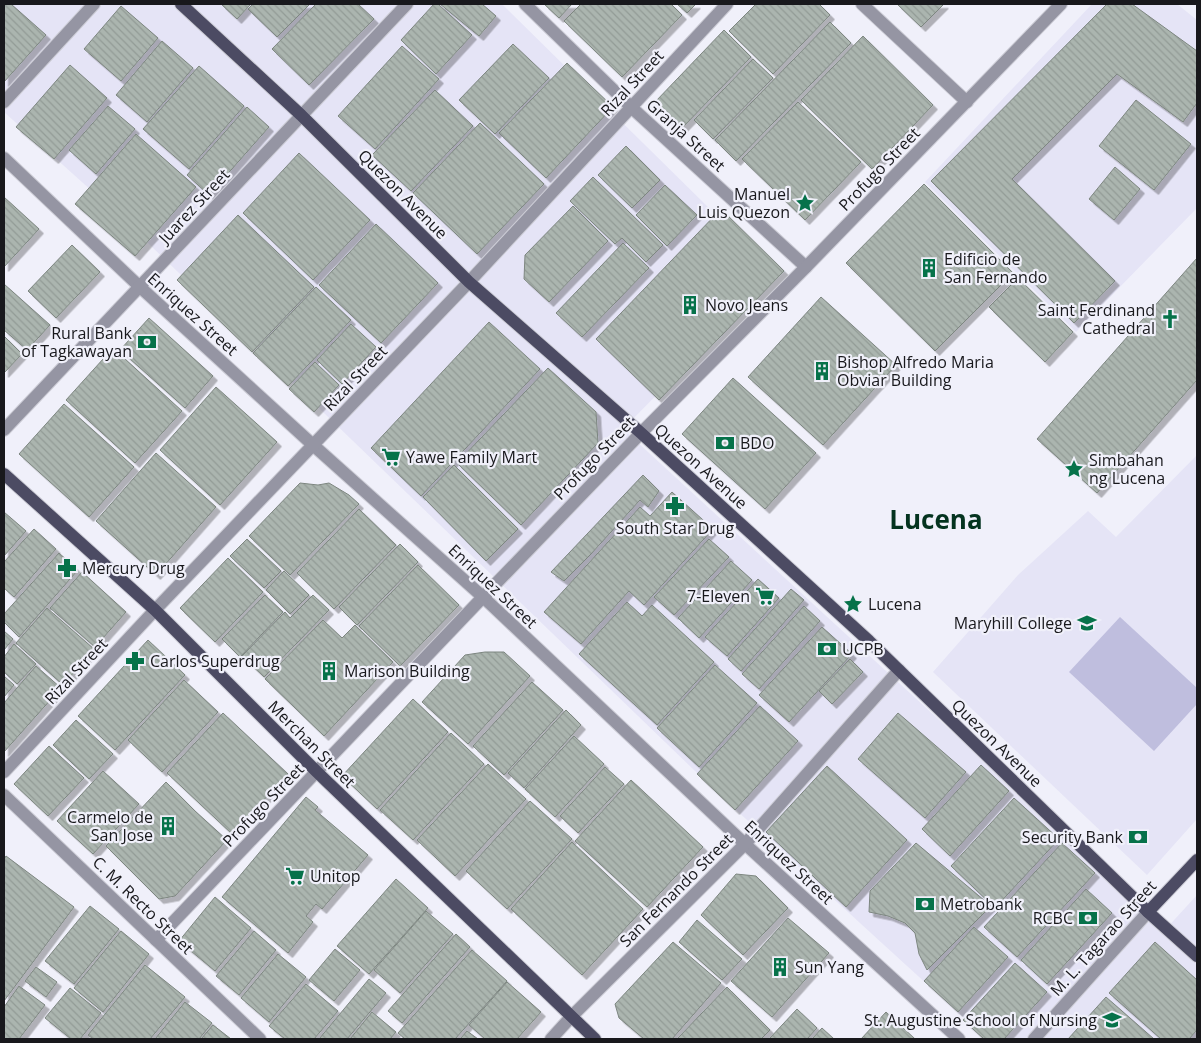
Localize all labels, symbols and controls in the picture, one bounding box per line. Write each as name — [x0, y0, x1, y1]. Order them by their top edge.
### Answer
street label: Rizal Street — [596, 45, 669, 121]
street label: Granja Street — [642, 94, 730, 176]
street label: Profugo Street — [834, 122, 925, 216]
street label: Quezon Avenue — [353, 144, 453, 244]
street label: Juarez Street — [152, 164, 235, 250]
place label: Manuel Luis Quezon — [698, 183, 790, 223]
place icon: Manuel Luis Quezon — [794, 192, 816, 214]
place label: Edificio de San Fernando — [944, 248, 1047, 288]
building icon: Edificio de San Fernando — [918, 257, 940, 279]
street label: Enriquez Street — [143, 268, 243, 361]
building icon: Novo Jeans — [679, 294, 701, 316]
place label: Novo Jeans — [705, 294, 788, 316]
place label: Saint Ferdinand Cathedral — [1038, 299, 1155, 339]
church icon: Saint Ferdinand Cathedral — [1159, 308, 1181, 330]
place label: Rural Bank of Tagkawayan — [21, 322, 133, 362]
bank icon: Rural Bank of Tagkawayan — [136, 331, 158, 353]
street label: Rizal Street — [318, 340, 392, 416]
place label: Bishop Alfredo Maria Obviar Building — [837, 351, 994, 391]
building icon: Bishop Alfredo Maria Obviar Building — [811, 360, 833, 382]
street label: Profugo Street — [549, 411, 640, 505]
street label: Quezon Avenue — [650, 418, 752, 514]
bank icon: BDO — [714, 432, 736, 454]
place label: BDO — [740, 432, 774, 454]
supermarket icon: Yawe Family Mart — [380, 446, 402, 468]
place label: Yawe Family Mart — [406, 446, 537, 468]
place label: Simbahan ng Lucena — [1089, 449, 1165, 489]
place icon: Simbahan ng Lucena — [1063, 458, 1085, 480]
pharmacy icon: South Star Drug — [664, 495, 686, 517]
district label: Lucena — [889, 501, 983, 537]
place label: South Star Drug — [616, 517, 735, 539]
street label: Enriquez Street — [444, 539, 542, 633]
pharmacy icon: Mercury Drug — [56, 557, 78, 579]
place label: Mercury Drug — [82, 557, 185, 579]
place label: 7-Eleven — [687, 585, 750, 607]
supermarket icon: 7-Eleven — [754, 585, 776, 607]
place icon: Lucena — [842, 593, 864, 615]
place label: Lucena — [868, 593, 922, 615]
place label: Maryhill College — [954, 612, 1072, 634]
school or university icon: Maryhill College — [1076, 612, 1098, 634]
street label: Rizal Street — [40, 633, 113, 709]
bank icon: UCPB — [816, 638, 838, 660]
place label: UCPB — [842, 638, 884, 660]
pharmacy icon: Carlos Superdrug — [124, 650, 146, 672]
place label: Carlos Superdrug — [150, 650, 280, 672]
building icon: Marison Building — [318, 660, 340, 682]
place label: Marison Building — [344, 660, 470, 682]
street label: Quezon Avenue — [947, 694, 1047, 792]
street label: Merchan Street — [264, 696, 361, 793]
street label: Profugo Street — [218, 758, 309, 852]
place label: Carmelo de San Jose — [67, 806, 153, 846]
building icon: Carmelo de San Jose — [157, 815, 179, 837]
street label: Enriquez Street — [740, 815, 838, 909]
place label: Security Bank — [1022, 826, 1124, 848]
bank icon: Security Bank — [1127, 826, 1149, 848]
street label: San Fernando Street — [614, 828, 738, 952]
street label: C. M. Recto Street — [88, 851, 198, 959]
supermarket icon: Unitop — [284, 865, 306, 887]
place label: Unitop — [310, 865, 361, 887]
street label: M. L. Tagarao Street — [1045, 875, 1161, 1001]
bank icon: Metrobank — [914, 893, 936, 915]
place label: Metrobank — [940, 893, 1023, 915]
place label: RCBC — [1033, 907, 1073, 929]
bank icon: RCBC — [1077, 907, 1099, 929]
building icon: Sun Yang — [769, 956, 791, 978]
place label: Sun Yang — [795, 956, 864, 978]
place label: St. Augustine School of Nursing — [864, 1009, 1097, 1031]
school or university icon: St. Augustine School of Nursing — [1101, 1009, 1123, 1031]

